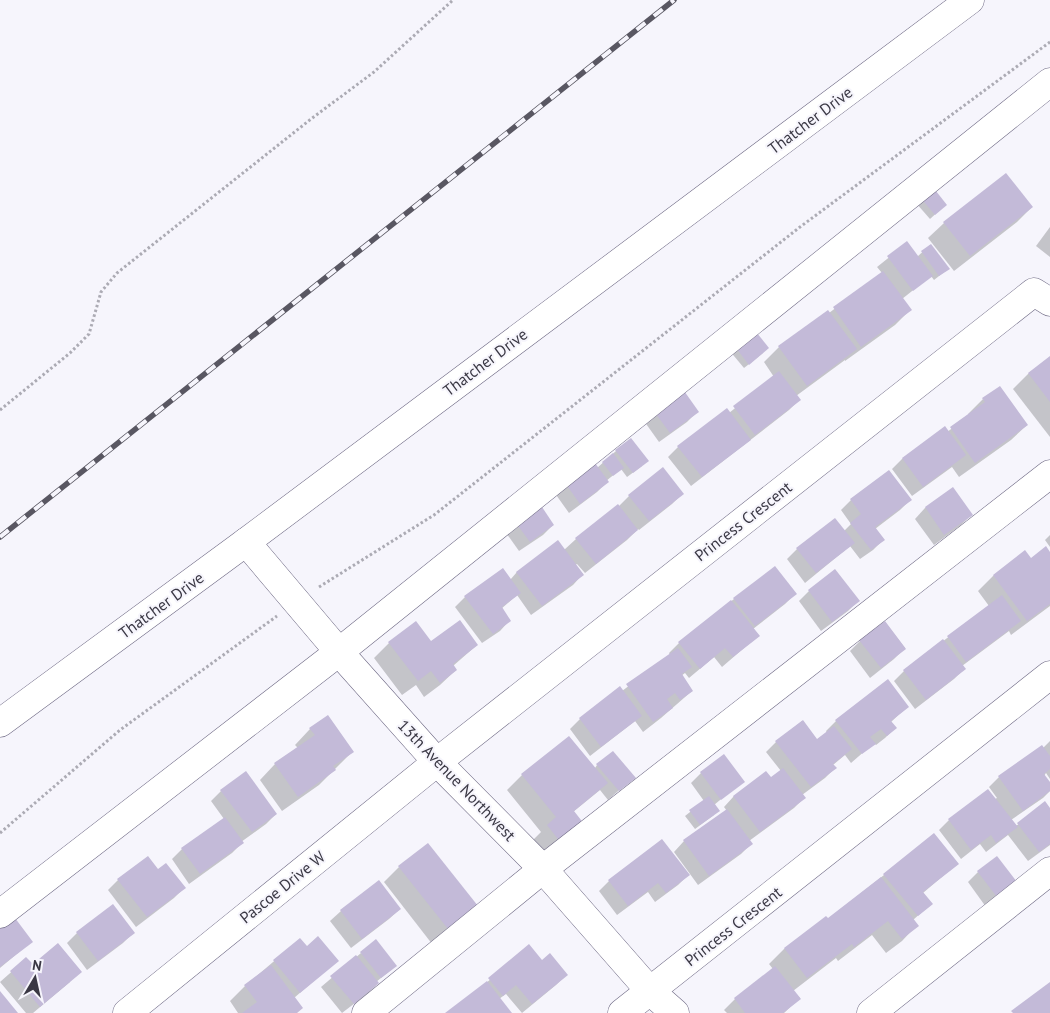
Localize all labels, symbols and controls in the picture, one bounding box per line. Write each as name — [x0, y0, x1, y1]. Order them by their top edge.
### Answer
street label: Thatcher Drive — [764, 82, 856, 158]
street label: Thatcher Drive — [439, 324, 531, 400]
street label: Princess Crescent — [690, 476, 796, 565]
street label: Thatcher Drive — [114, 567, 208, 643]
street label: 13th Avenue Northwest — [394, 715, 520, 845]
street label: Pascoe Drive W — [235, 846, 329, 927]
street label: Princess Crescent — [680, 881, 786, 970]
north arrow — [10, 953, 60, 1003]
text: N — [31, 956, 43, 975]

